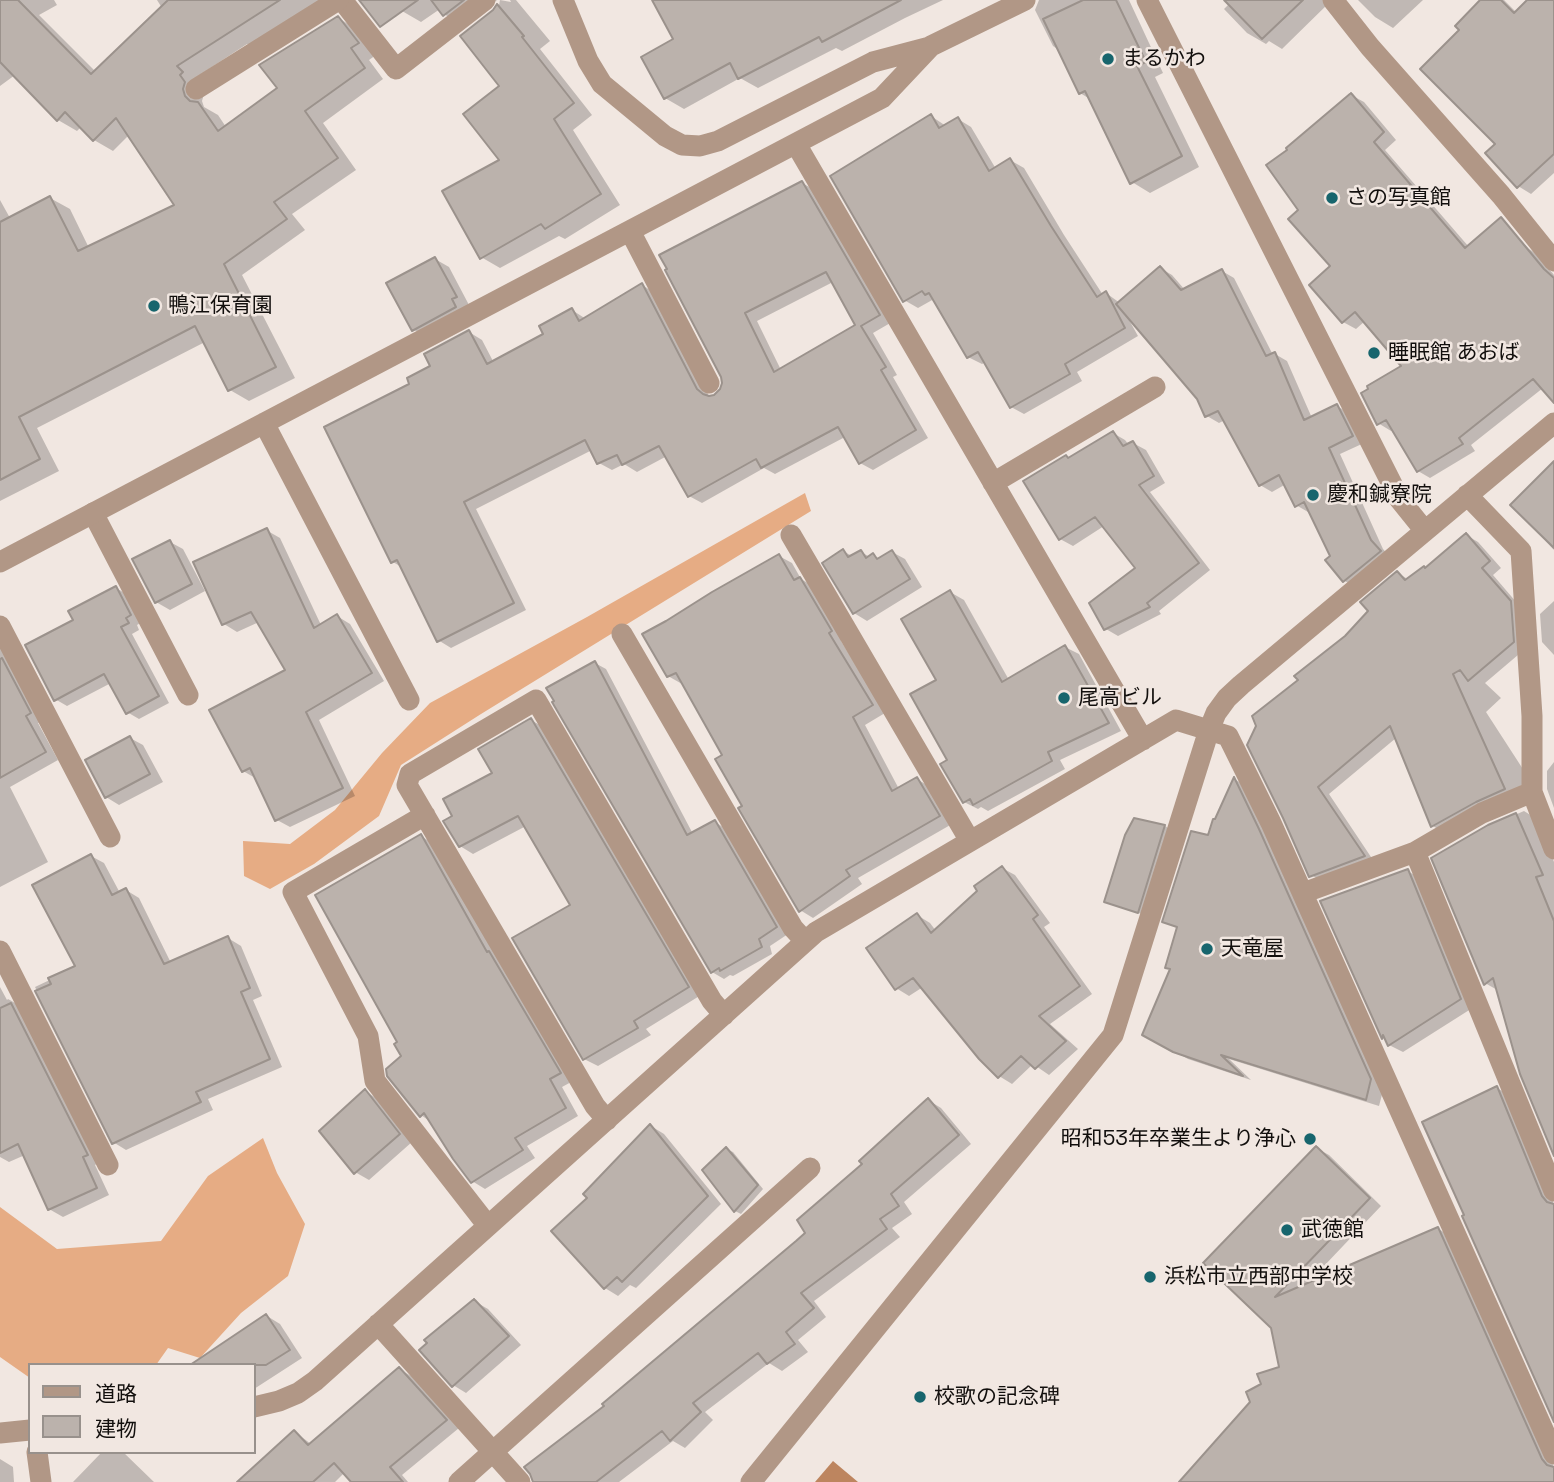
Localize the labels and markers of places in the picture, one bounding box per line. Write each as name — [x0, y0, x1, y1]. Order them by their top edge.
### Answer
place label: まるかわ — [1122, 46, 1206, 72]
marker: まるかわ — [1100, 51, 1116, 67]
place label: さの写真館 — [1346, 185, 1451, 211]
marker: さの写真館 — [1324, 190, 1340, 206]
place label: 鴨江保育園 — [168, 293, 273, 319]
marker: 鴨江保育園 — [146, 298, 162, 314]
place label: 睡眠館 あおば — [1388, 340, 1519, 366]
marker: 睡眠館 あおば — [1366, 345, 1382, 361]
place label: 慶和鍼寮院 — [1327, 482, 1432, 508]
marker: 慶和鍼寮院 — [1305, 487, 1321, 503]
place label: 尾高ビル — [1078, 685, 1162, 711]
marker: 尾高ビル — [1056, 690, 1072, 706]
place label: 天竜屋 — [1221, 936, 1284, 962]
marker: 天竜屋 — [1199, 941, 1215, 957]
place label: 昭和53年卒業生より浄心 — [1061, 1126, 1296, 1152]
marker: 昭和53年卒業生より浄心 — [1302, 1131, 1318, 1147]
place label: 武徳館 — [1301, 1217, 1364, 1243]
marker: 武徳館 — [1279, 1222, 1295, 1238]
place label: 浜松市立西部中学校 — [1164, 1264, 1353, 1290]
marker: 浜松市立西部中学校 — [1142, 1269, 1158, 1285]
place label: 校歌の記念碑 — [934, 1384, 1060, 1410]
marker: 校歌の記念碑 — [912, 1389, 928, 1405]

